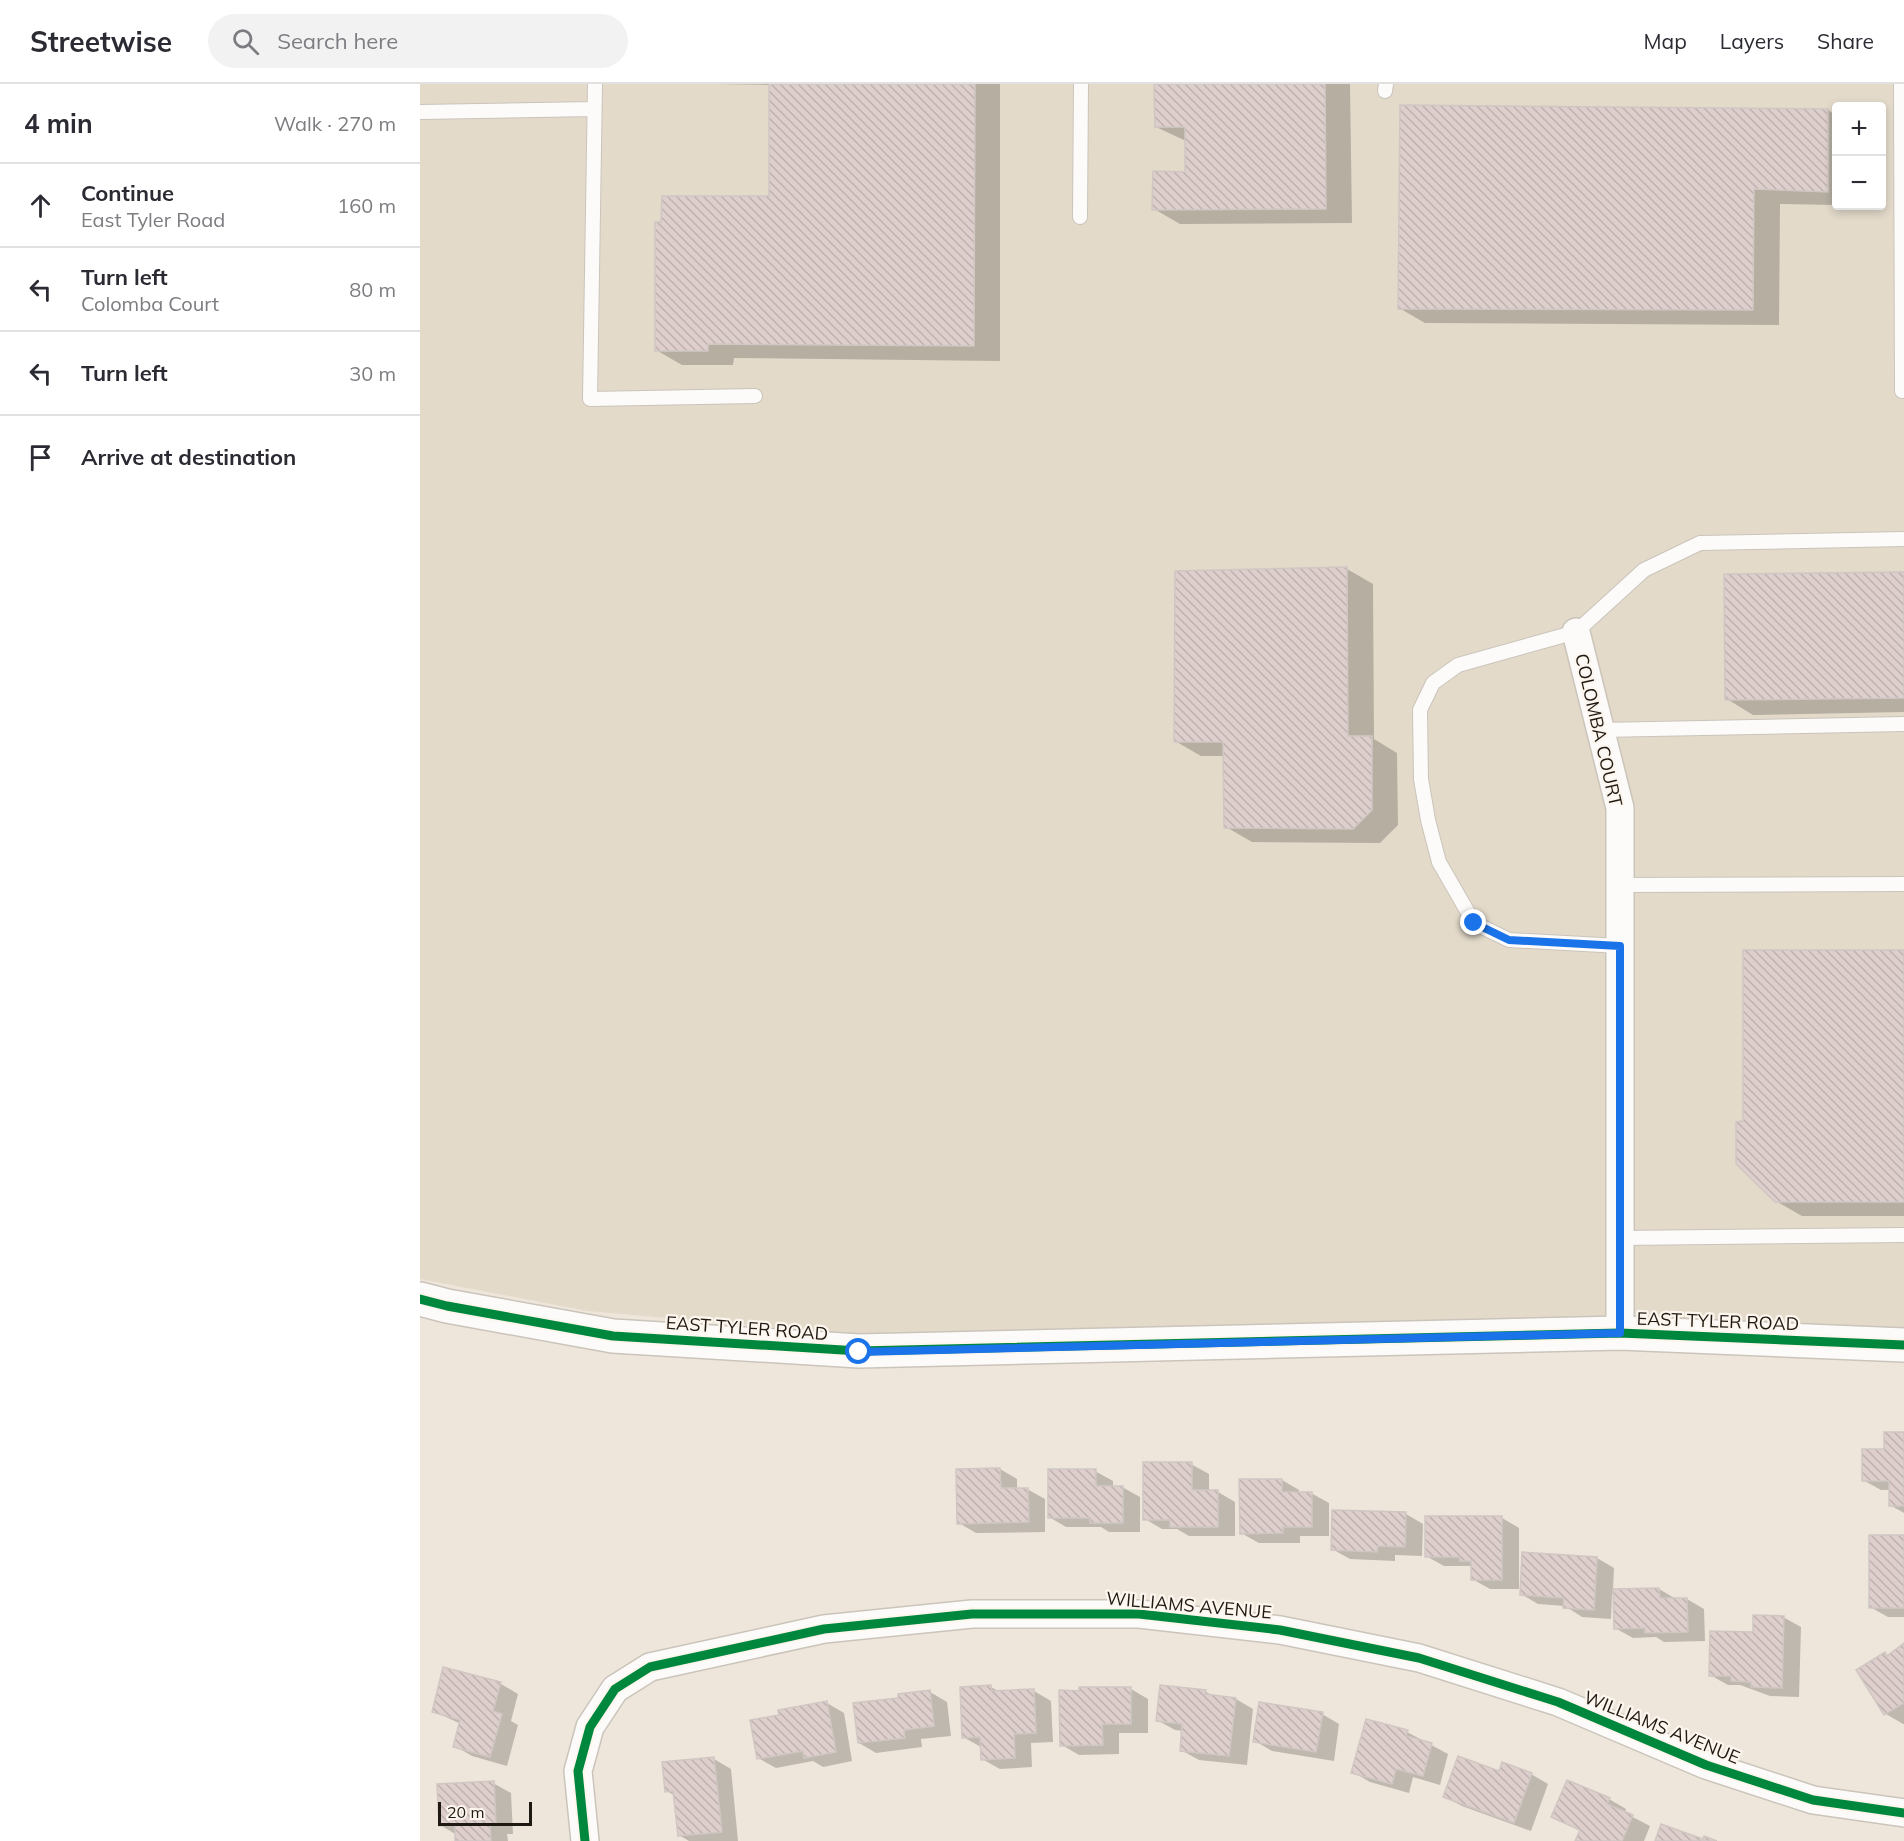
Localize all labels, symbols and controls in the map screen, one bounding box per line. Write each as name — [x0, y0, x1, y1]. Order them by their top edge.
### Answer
search box — [208, 14, 628, 68]
text: Streetwise — [30, 24, 172, 59]
icon: search — [229, 25, 262, 58]
text: Search here — [277, 27, 398, 55]
text: Map — [1644, 28, 1687, 54]
text: Layers — [1720, 28, 1784, 54]
text: Share — [1817, 28, 1874, 54]
map controls — [1832, 102, 1886, 210]
button: + — [1832, 102, 1886, 156]
text: 4 min — [24, 107, 93, 140]
text: Walk · 270 m — [274, 111, 396, 136]
button: − — [1832, 156, 1886, 210]
text: Continue — [81, 179, 174, 207]
icon: ahead — [24, 189, 57, 222]
text: 160 m — [337, 193, 396, 218]
text: East Tyler Road — [81, 207, 225, 232]
text: Turn left — [81, 263, 168, 291]
icon: left — [24, 273, 57, 306]
text: 80 m — [349, 277, 396, 302]
text: Colomba Court — [81, 291, 219, 316]
icon: left — [24, 357, 57, 390]
text: Turn left — [81, 359, 168, 387]
text: 30 m — [349, 361, 396, 386]
icon: arrive — [24, 441, 57, 474]
text: Arrive at destination — [81, 443, 296, 471]
street label: COLOMBA COURT — [1570, 651, 1628, 809]
route end — [1460, 909, 1486, 935]
street label: EAST TYLER ROAD — [1636, 1307, 1800, 1335]
street label: EAST TYLER ROAD — [665, 1311, 829, 1345]
route start — [845, 1338, 871, 1364]
street label: WILLIAMS AVENUE — [1105, 1586, 1273, 1624]
street label: WILLIAMS AVENUE — [1581, 1685, 1743, 1769]
scale bar — [438, 1799, 532, 1826]
text: 20 m — [447, 1802, 484, 1822]

